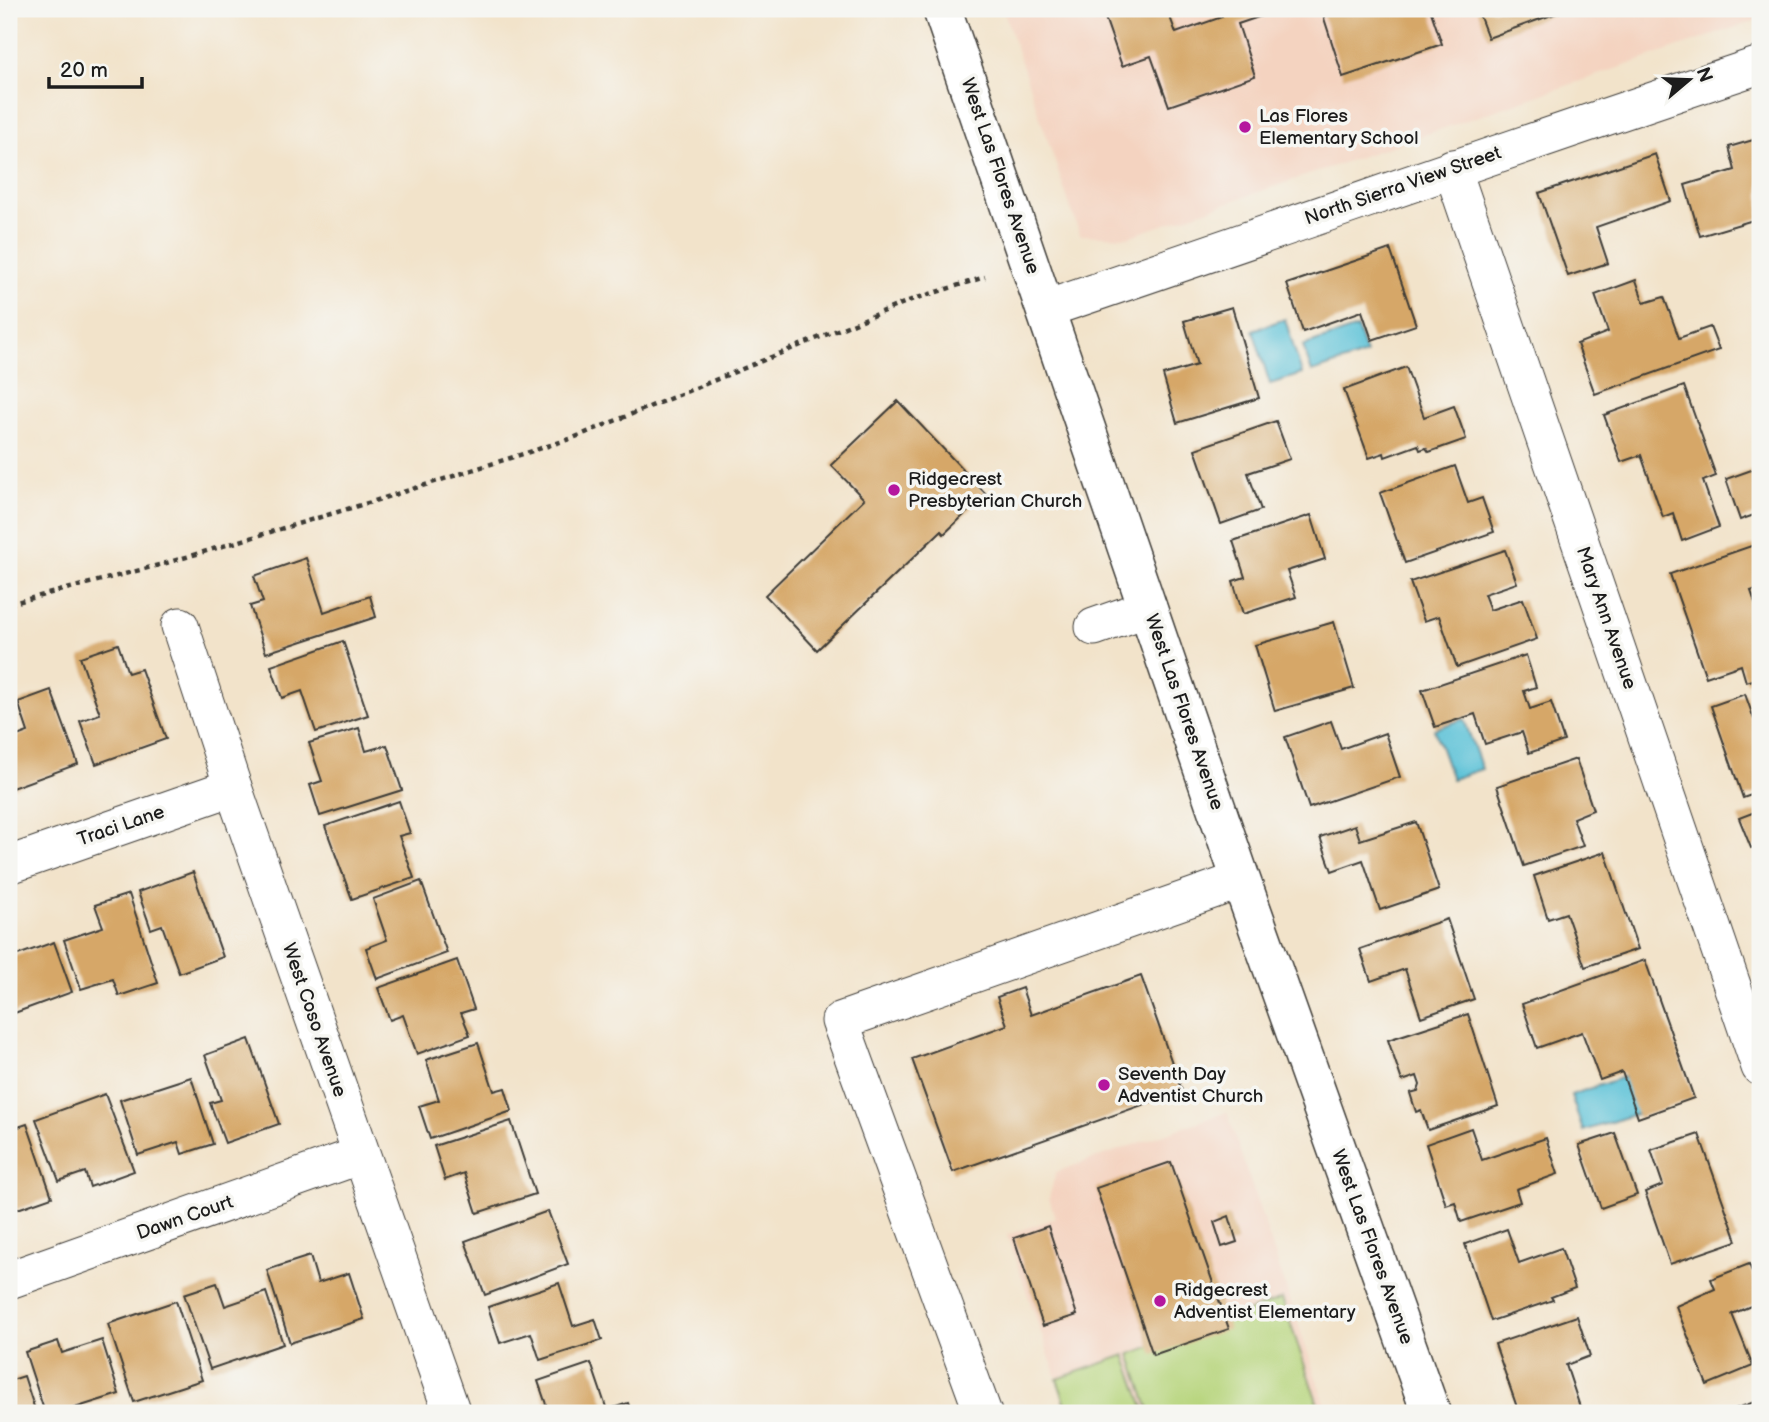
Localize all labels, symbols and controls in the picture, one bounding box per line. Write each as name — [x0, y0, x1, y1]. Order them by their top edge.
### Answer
scale bar — [49, 46, 142, 90]
north arrow — [1654, 46, 1724, 116]
text: 20 m — [60, 58, 108, 83]
text: N — [1690, 64, 1717, 85]
street label: West Las Flores Avenue — [956, 75, 1044, 277]
place label: Las Flores Elementary School — [1259, 105, 1418, 150]
marker: Las Flores Elementary School — [1237, 119, 1253, 135]
street label: North Sierra View Street — [1302, 142, 1504, 230]
place label: Ridgecrest Presbyterian Church — [908, 468, 1082, 513]
marker: Ridgecrest Presbyterian Church — [886, 482, 902, 498]
street label: Mary Ann Avenue — [1571, 544, 1641, 692]
street label: West Las Flores Avenue — [1140, 611, 1228, 813]
street label: Traci Lane — [74, 800, 168, 852]
street label: West Coso Avenue — [277, 940, 351, 1100]
place label: Seventh Day Adventist Church — [1118, 1063, 1263, 1108]
marker: Seventh Day Adventist Church — [1096, 1077, 1112, 1093]
street label: West Las Flores Avenue — [1326, 1146, 1418, 1348]
street label: Dawn Court — [134, 1191, 236, 1245]
place label: Ridgecrest Adventist Elementary — [1174, 1279, 1356, 1324]
marker: Ridgecrest Adventist Elementary — [1152, 1293, 1168, 1309]

